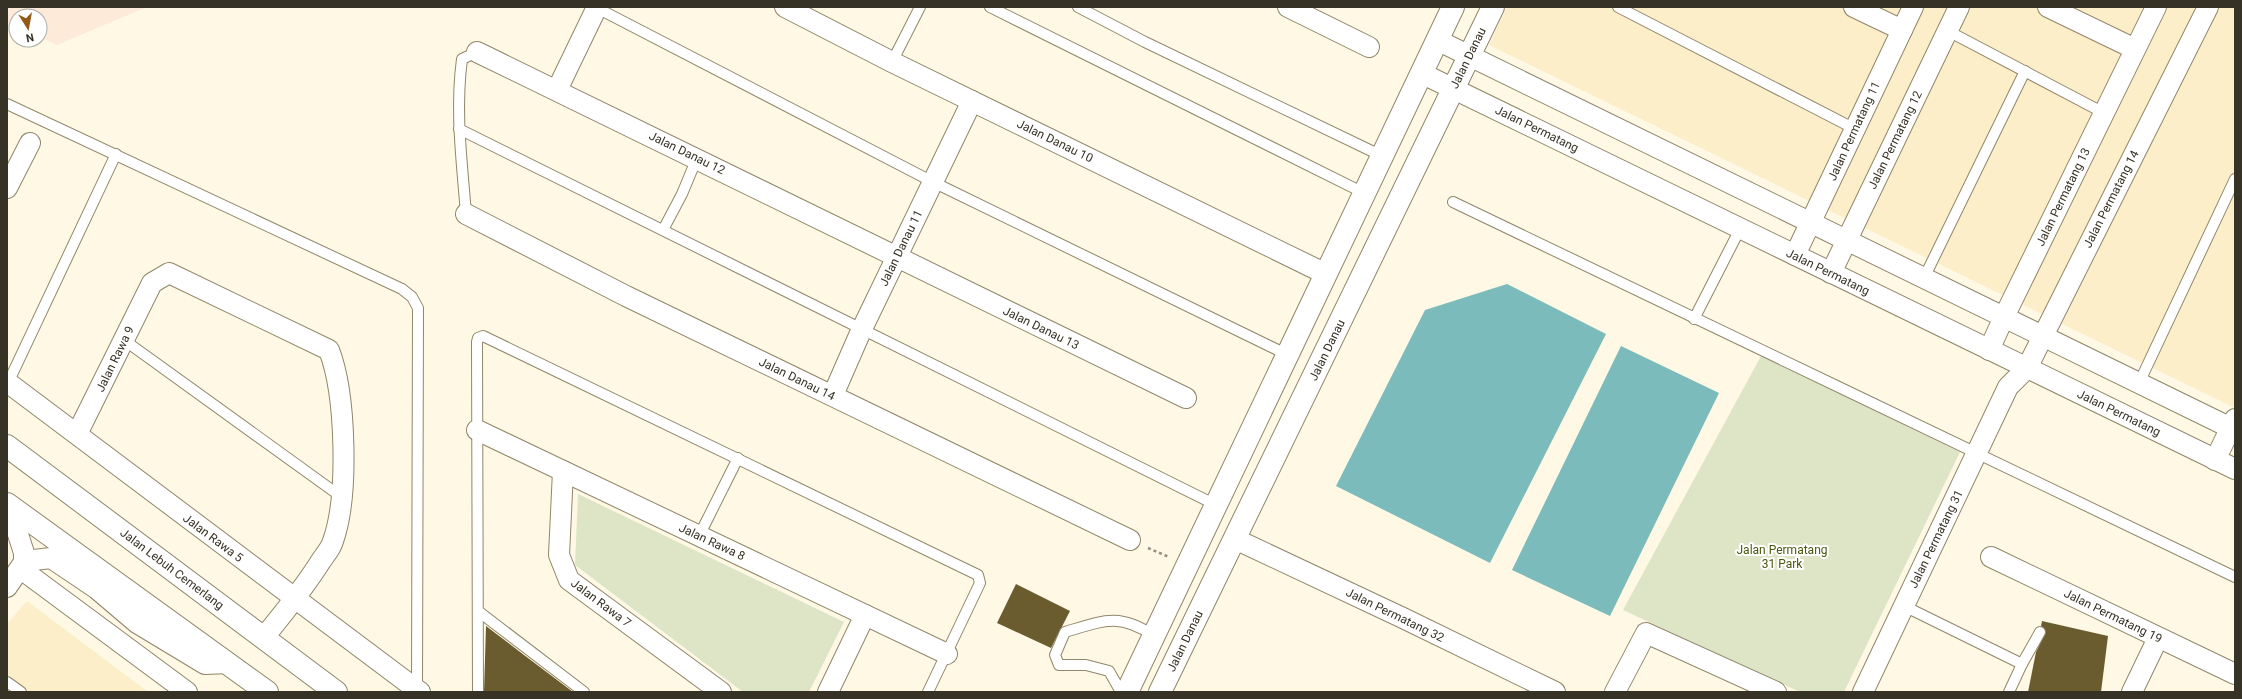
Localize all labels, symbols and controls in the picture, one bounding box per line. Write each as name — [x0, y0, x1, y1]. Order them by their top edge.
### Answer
north arrow — [8, 8, 48, 48]
street label: Jalan Danau — [1447, 25, 1489, 91]
text: N — [25, 30, 35, 44]
street label: Jalan Permatang 11 — [1825, 79, 1883, 183]
street label: Jalan Permatang 12 — [1865, 88, 1925, 191]
street label: Jalan Permatang — [1493, 103, 1581, 155]
street label: Jalan Danau 10 — [1015, 117, 1096, 166]
street label: Jalan Danau 12 — [647, 129, 728, 178]
street label: Jalan Permatang 13 — [2033, 146, 2093, 248]
street label: Jalan Permatang 14 — [2080, 148, 2142, 250]
street label: Jalan Danau 11 — [877, 208, 925, 288]
street label: Jalan Permatang — [1784, 246, 1872, 298]
street label: Jalan Danau 13 — [1001, 304, 1081, 352]
street label: Jalan Danau — [1306, 317, 1348, 383]
street label: Jalan Rawa 9 — [93, 324, 137, 394]
street label: Jalan Danau 14 — [757, 355, 838, 404]
street label: Jalan Permatang — [2075, 387, 2163, 439]
street label: Jalan Permatang 31 — [1906, 488, 1966, 590]
street label: Jalan Rawa 5 — [180, 511, 246, 565]
street label: Jalan Rawa 8 — [677, 521, 748, 564]
street label: Jalan Lebuh Cemerlang — [118, 526, 226, 612]
park label: Jalan Permatang 31 Park — [1737, 543, 1828, 571]
street label: Jalan Rawa 7 — [568, 576, 634, 630]
street label: Jalan Permatang 32 — [1344, 585, 1447, 645]
street label: Jalan Permatang 19 — [2062, 586, 2164, 646]
street label: Jalan Danau — [1164, 608, 1206, 674]

